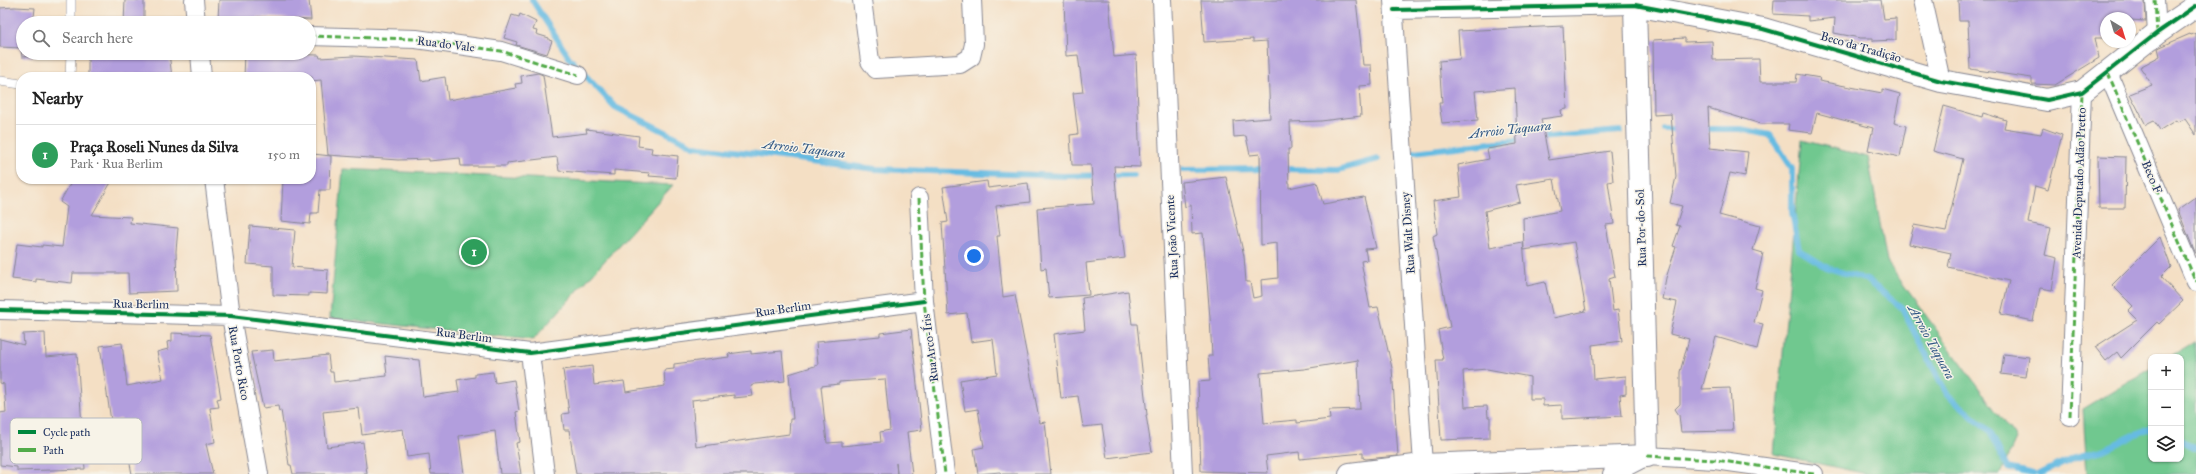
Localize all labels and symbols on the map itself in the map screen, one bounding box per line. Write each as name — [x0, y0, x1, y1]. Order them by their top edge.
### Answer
north arrow — [2100, 12, 2136, 48]
street label: Beco da Tradição — [1819, 29, 1903, 65]
street label: Rua do Vale — [416, 34, 476, 54]
street label: Avenida Deputado Adão Pretto — [2069, 107, 2089, 260]
water label: Arroio Taquara — [1466, 118, 1552, 143]
water label: Arroio Taquara — [760, 136, 846, 162]
street label: Beco F — [2139, 158, 2165, 196]
street label: Rua Por-do-Sol — [1633, 188, 1649, 267]
street label: Rua Walt Disney — [1398, 191, 1418, 275]
street label: Rua João Vicente — [1163, 195, 1182, 279]
pin: 1 — [461, 237, 487, 267]
your location — [964, 246, 984, 266]
street label: Rua Berlim — [113, 297, 169, 311]
street label: Rua Berlim — [754, 298, 812, 320]
water label: Arroio Taquara — [1903, 300, 1958, 382]
street label: Rua Arco-Íris — [917, 313, 941, 383]
street label: Rua Porto Rico — [226, 325, 252, 401]
street label: Rua Berlim — [435, 325, 493, 345]
legend — [10, 418, 142, 464]
text: Cycle path — [43, 426, 90, 439]
text: Path — [43, 444, 64, 457]

